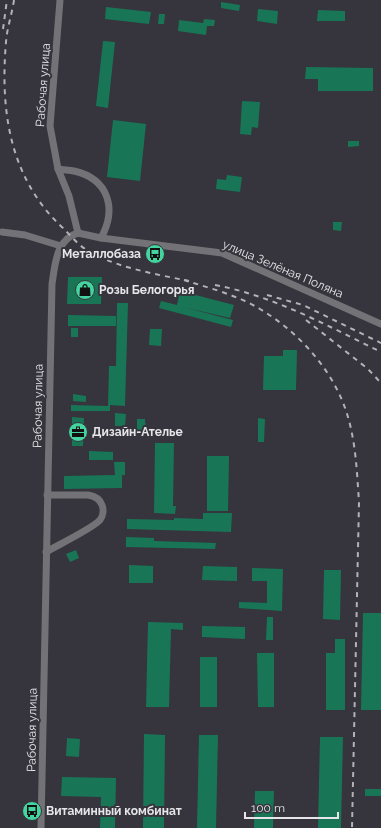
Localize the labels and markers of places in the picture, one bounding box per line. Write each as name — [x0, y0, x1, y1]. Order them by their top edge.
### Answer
bus stop icon: Металлобаза — [144, 243, 166, 265]
place label: Металлобаза — [62, 247, 141, 261]
shop icon: Розы Белогорья — [74, 279, 96, 301]
place label: Розы Белогорья — [99, 283, 194, 297]
office icon: Дизайн-Ателье — [67, 421, 89, 443]
place label: Дизайн-Ателье — [92, 425, 183, 439]
bus stop icon: Витаминный комбинат — [21, 800, 43, 822]
place label: Витаминный комбинат — [46, 804, 182, 818]

